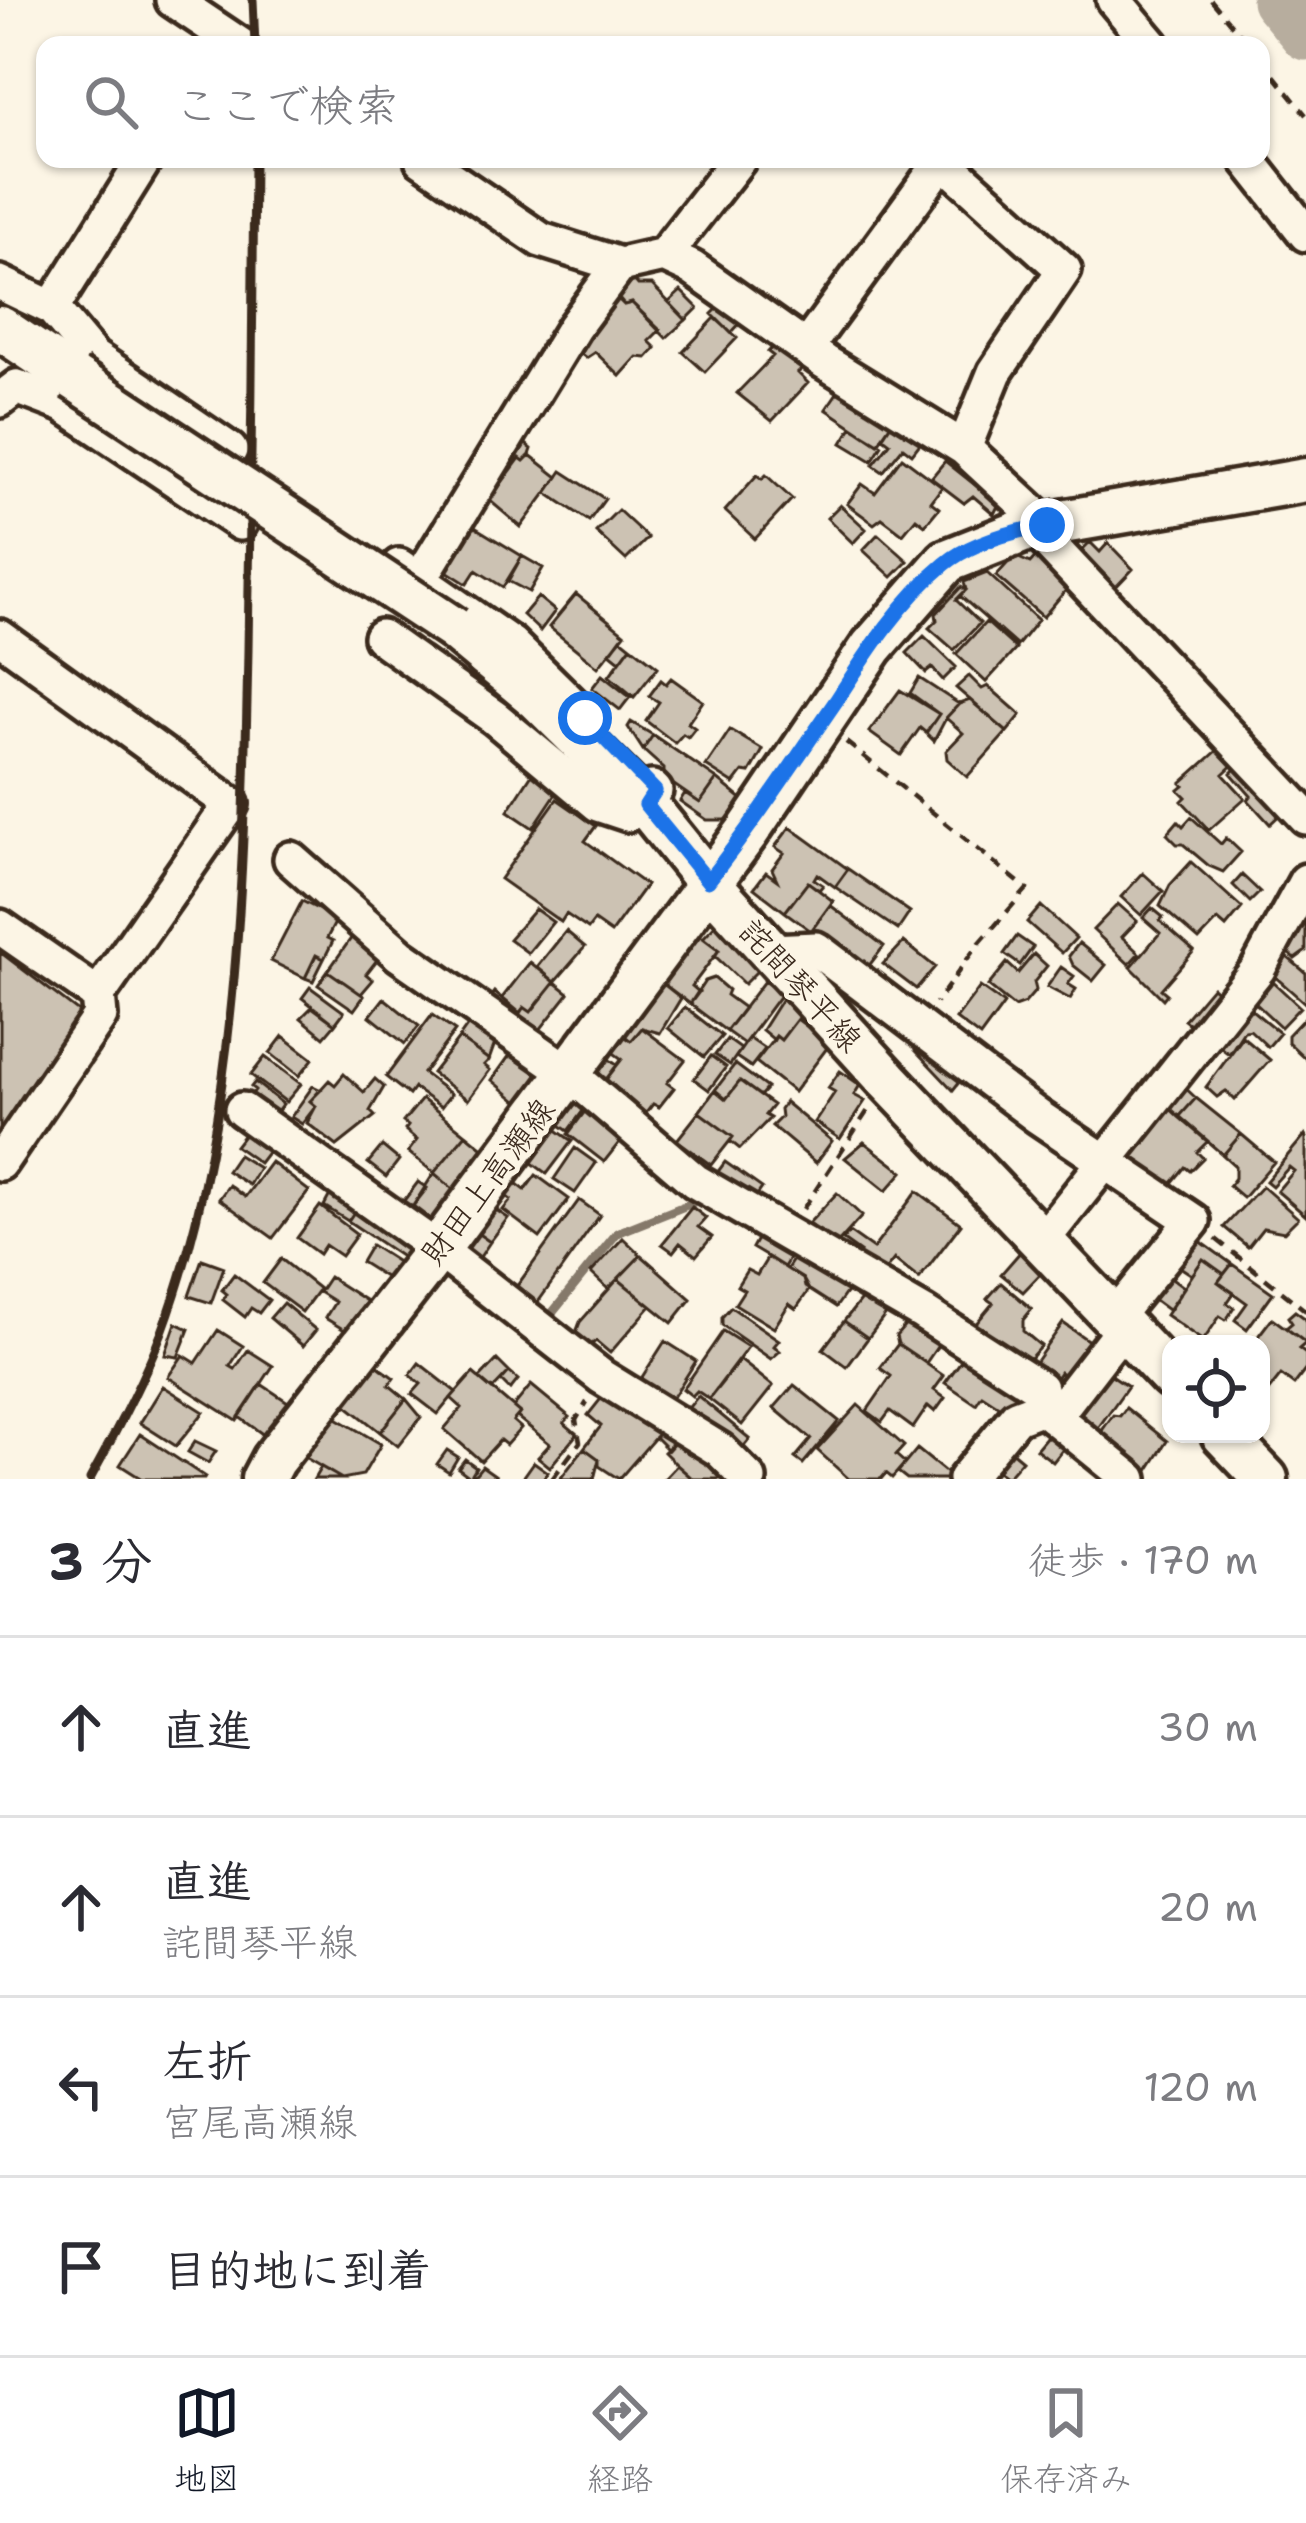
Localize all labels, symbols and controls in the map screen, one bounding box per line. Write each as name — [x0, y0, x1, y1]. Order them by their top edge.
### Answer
search box — [36, 36, 1270, 168]
icon: search — [78, 69, 144, 135]
text: ここで検索 — [174, 75, 399, 135]
route end — [1020, 498, 1074, 552]
route start — [558, 691, 612, 745]
street label: 詫間琴平線 — [729, 909, 873, 1062]
street label: 財田上高瀬線 — [410, 1089, 565, 1274]
map controls — [1162, 1335, 1270, 1443]
button: locate — [1162, 1335, 1270, 1443]
text: 3 分 — [48, 1527, 152, 1595]
text: 徒歩 · 170 m — [1028, 1534, 1258, 1586]
icon: ahead — [48, 1694, 114, 1760]
text: 直進 — [162, 1700, 252, 1760]
text: 30 m — [1157, 1701, 1258, 1753]
text: 直進 — [162, 1851, 252, 1911]
icon: ahead — [48, 1874, 114, 1940]
text: 20 m — [1158, 1881, 1258, 1933]
text: 詫間琴平線 — [162, 1916, 357, 1968]
text: 左折 — [162, 2031, 252, 2091]
icon: left — [48, 2054, 114, 2120]
text: 120 m — [1143, 2061, 1258, 2113]
text: 宮尾高瀬線 — [162, 2096, 357, 2148]
icon: arrive — [48, 2234, 114, 2300]
text: 目的地に到着 — [162, 2240, 432, 2300]
tab: 地図 — [174, 2380, 240, 2501]
tab: 経路 — [587, 2380, 653, 2501]
tab: 保存済み — [1000, 2380, 1132, 2501]

